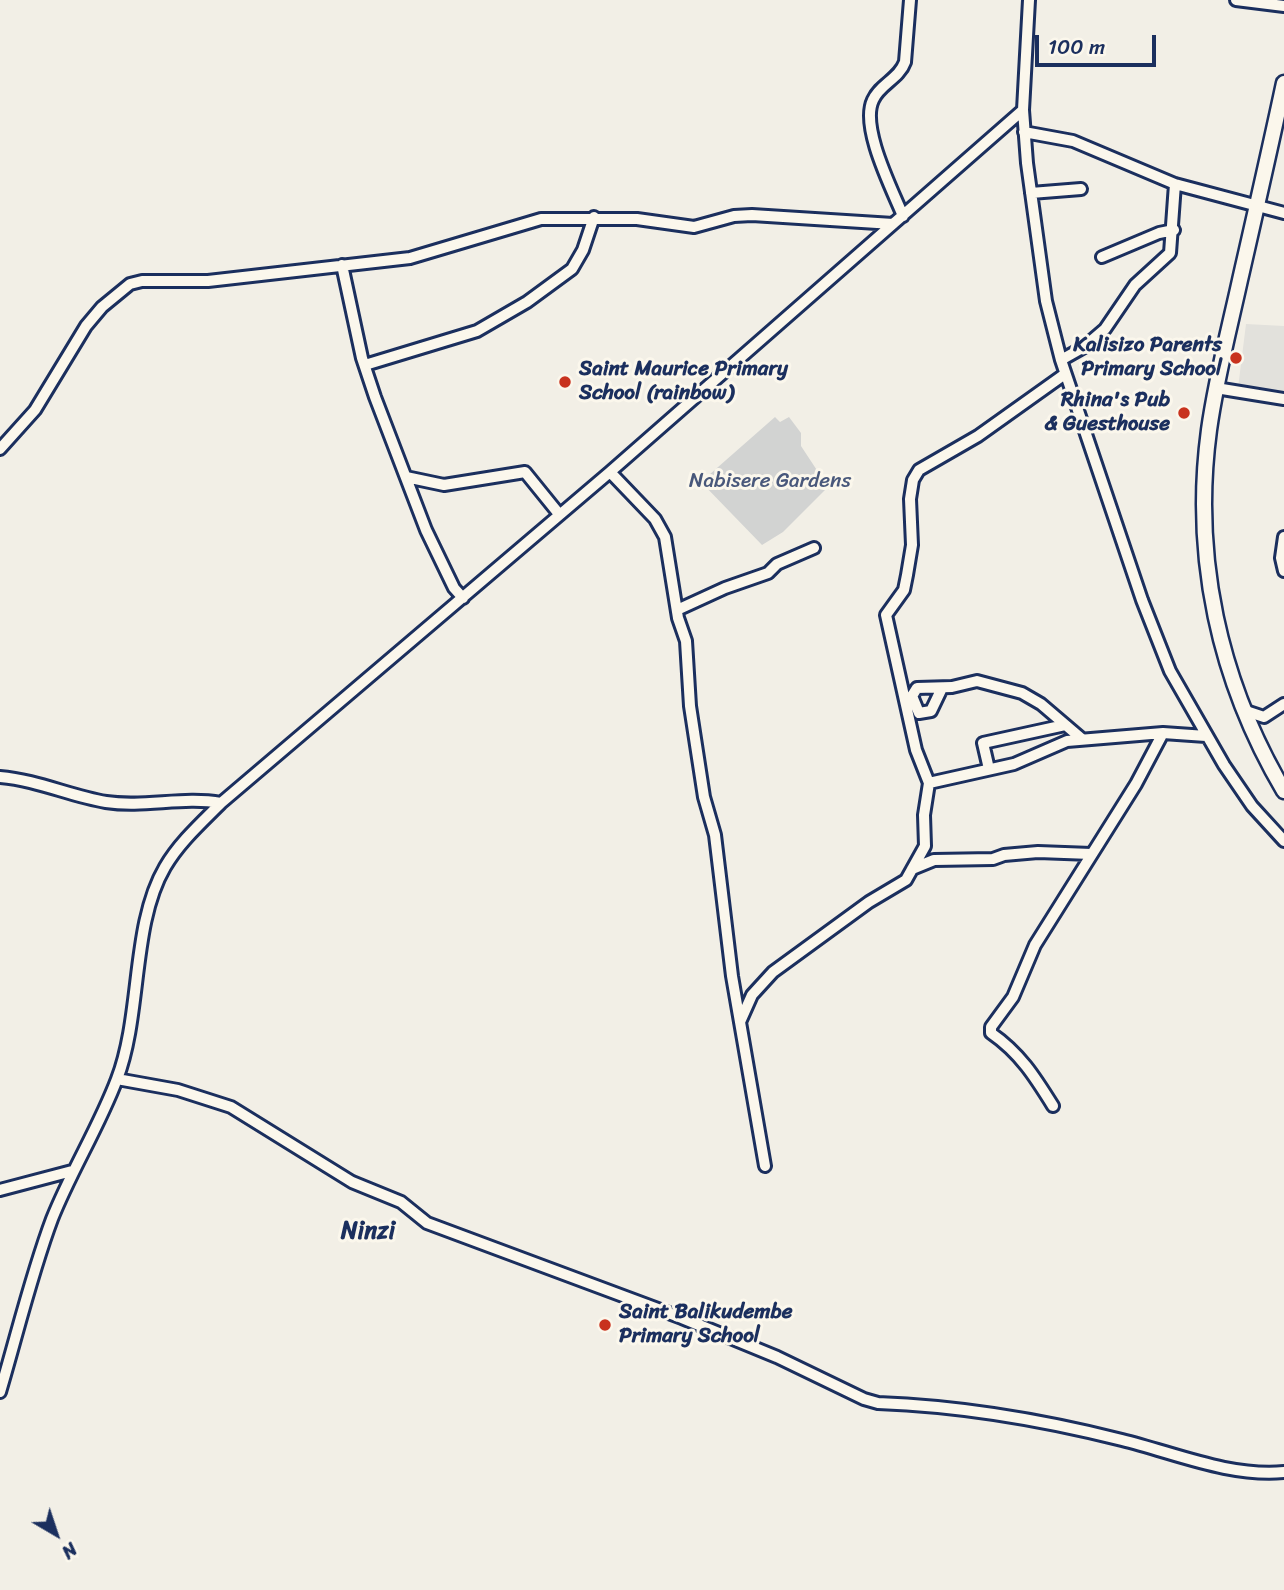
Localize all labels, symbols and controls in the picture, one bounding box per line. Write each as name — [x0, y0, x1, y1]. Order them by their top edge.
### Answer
scale bar — [1039, 21, 1160, 65]
text: 100 m — [1048, 28, 1105, 66]
place label: Kalisizo Parents Primary School — [1073, 333, 1222, 383]
marker: Kalisizo Parents Primary School — [1228, 350, 1244, 366]
place label: Saint Maurice Primary School (rainbow) — [579, 357, 788, 407]
marker: Saint Maurice Primary School (rainbow) — [557, 374, 573, 390]
place label: Rhina's Pub & Guesthouse — [1044, 388, 1170, 438]
marker: Rhina's Pub & Guesthouse — [1176, 405, 1192, 421]
park label: Nabisere Gardens — [689, 469, 851, 495]
district label: Ninzi — [341, 1218, 395, 1246]
place label: Saint Balikudembe Primary School — [619, 1300, 792, 1350]
marker: Saint Balikudembe Primary School — [597, 1317, 613, 1333]
north arrow — [21, 1499, 91, 1569]
text: N — [54, 1534, 85, 1568]

